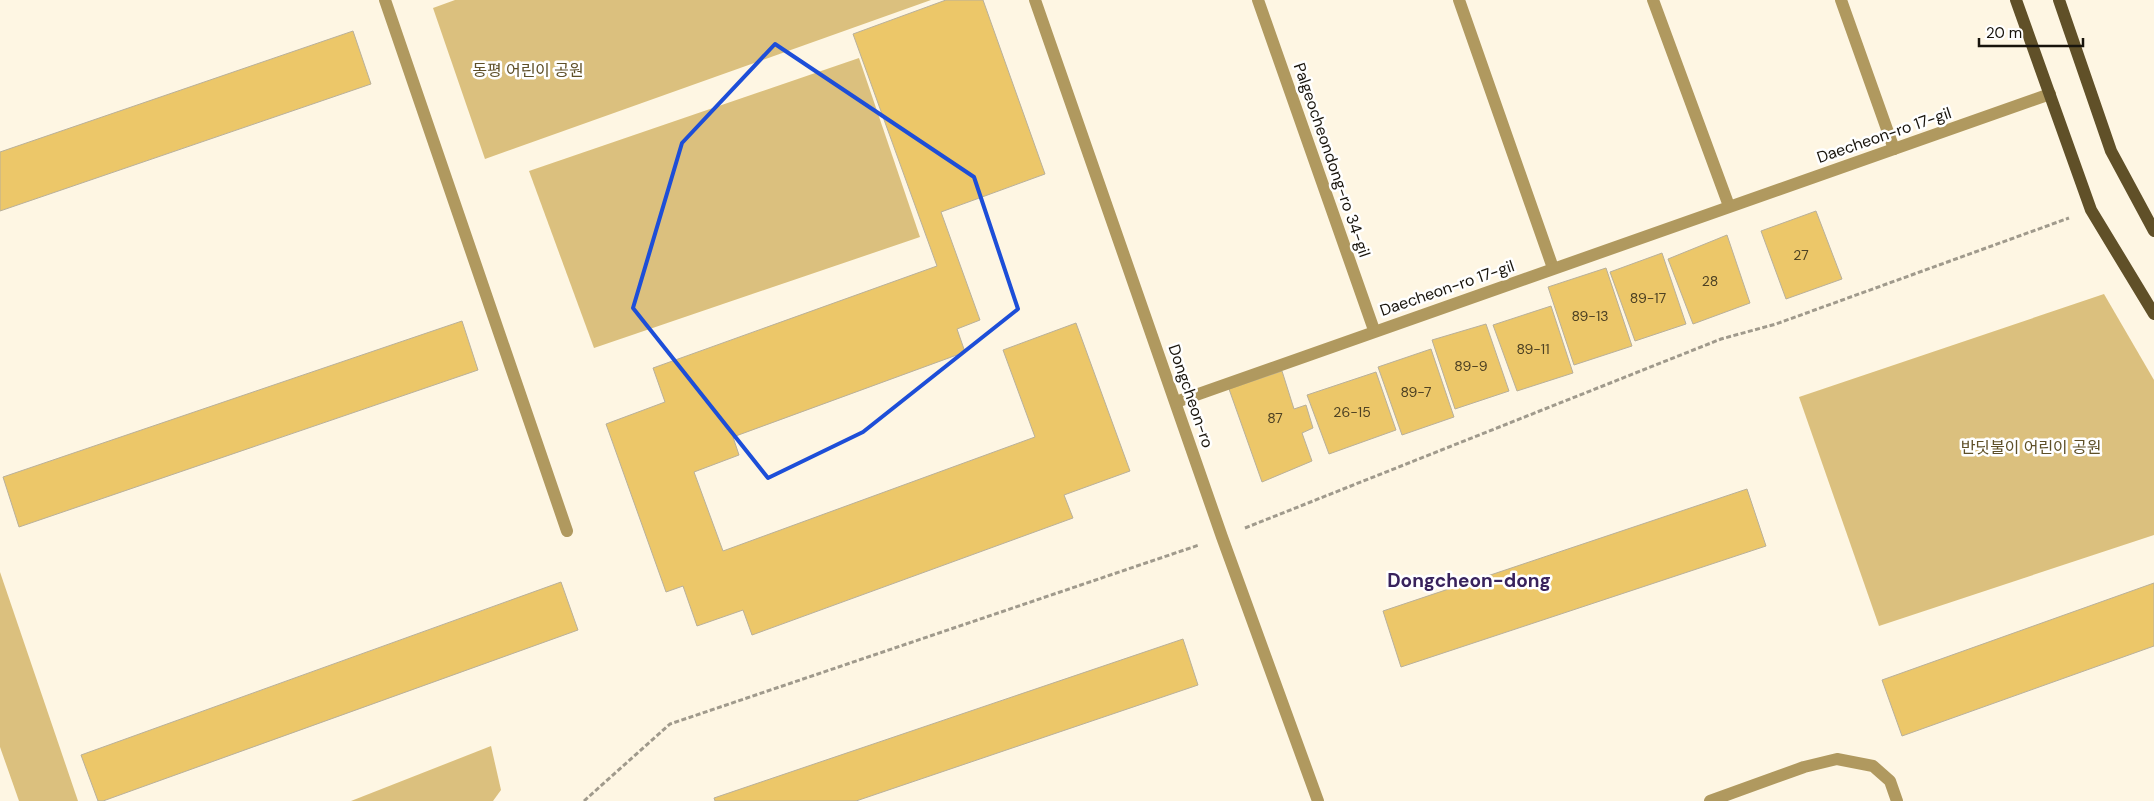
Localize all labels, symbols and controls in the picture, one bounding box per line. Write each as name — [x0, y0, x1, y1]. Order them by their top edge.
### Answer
scale bar — [1979, 15, 2083, 47]
text: 20 m — [1986, 23, 2022, 43]
park label: 동평 어린이 공원 — [472, 60, 584, 81]
street label: Palgeocheondong-ro 34-gil — [1289, 60, 1375, 260]
street label: Daecheon-ro 17-gil — [1814, 102, 1954, 168]
house number: 27 — [1793, 246, 1809, 264]
street label: Daecheon-ro 17-gil — [1377, 255, 1517, 321]
house number: 28 — [1702, 272, 1718, 290]
house number: 89-17 — [1630, 289, 1666, 307]
house number: 89-13 — [1571, 307, 1609, 325]
house number: 89-11 — [1516, 340, 1550, 358]
street label: Dongcheon-ro — [1163, 341, 1219, 451]
house number: 89-9 — [1454, 357, 1488, 375]
house number: 89-7 — [1400, 383, 1432, 401]
house number: 26-15 — [1333, 403, 1371, 421]
house number: 87 — [1267, 409, 1283, 427]
park label: 반딧불이 어린이 공원 — [1961, 437, 2102, 458]
district label: Dongcheon-dong — [1387, 568, 1551, 593]

